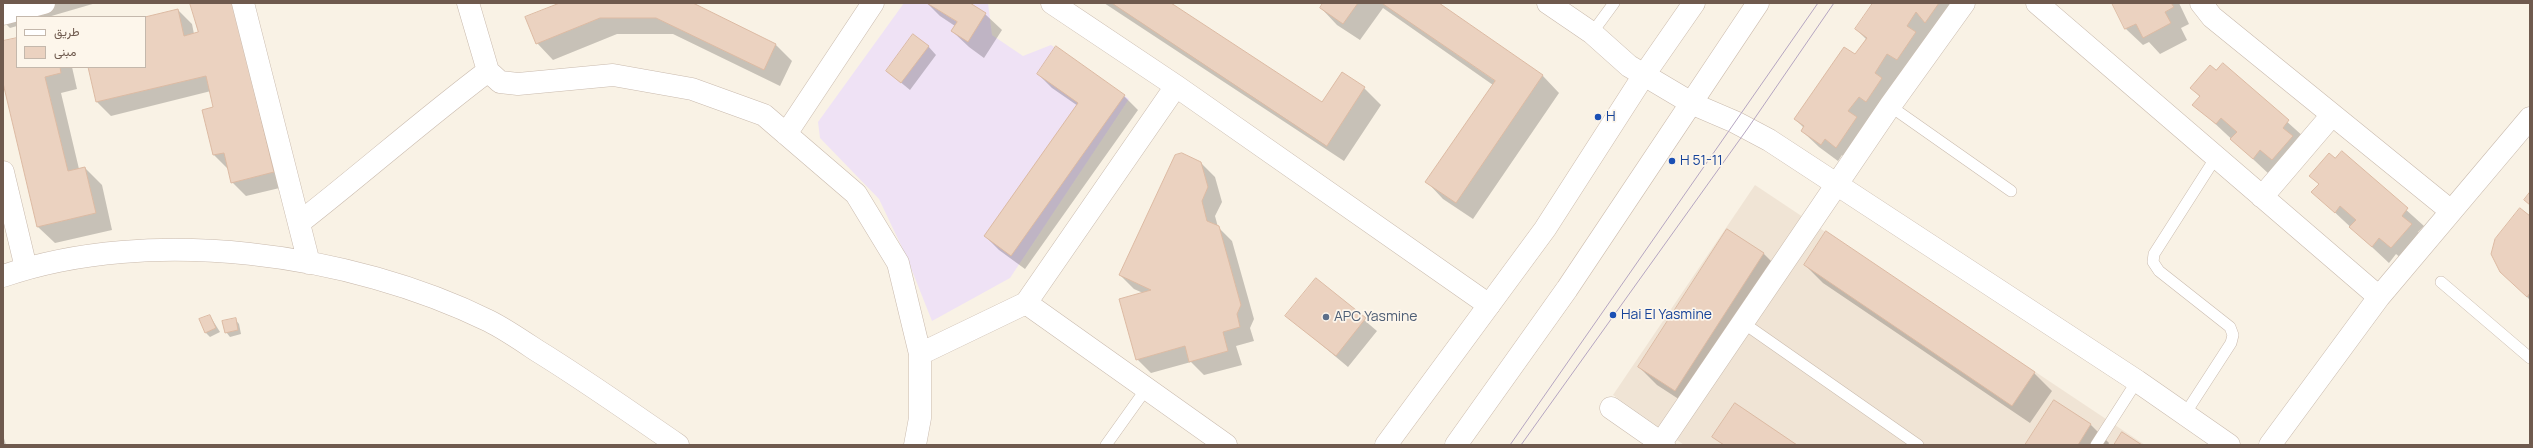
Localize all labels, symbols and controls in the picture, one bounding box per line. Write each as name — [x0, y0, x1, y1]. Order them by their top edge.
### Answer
legend — [16, 16, 146, 68]
text: طريق — [54, 23, 79, 40]
text: مبنى — [54, 43, 76, 60]
place label: H — [1606, 109, 1616, 125]
marker: H — [1593, 112, 1603, 122]
place label: H 51-11 — [1680, 153, 1723, 169]
marker: H 51-11 — [1667, 156, 1677, 166]
place label: Hai El Yasmine — [1621, 307, 1712, 323]
place label: APC Yasmine — [1334, 309, 1418, 325]
marker: Hai El Yasmine — [1608, 310, 1618, 320]
marker: APC Yasmine — [1321, 312, 1331, 322]

